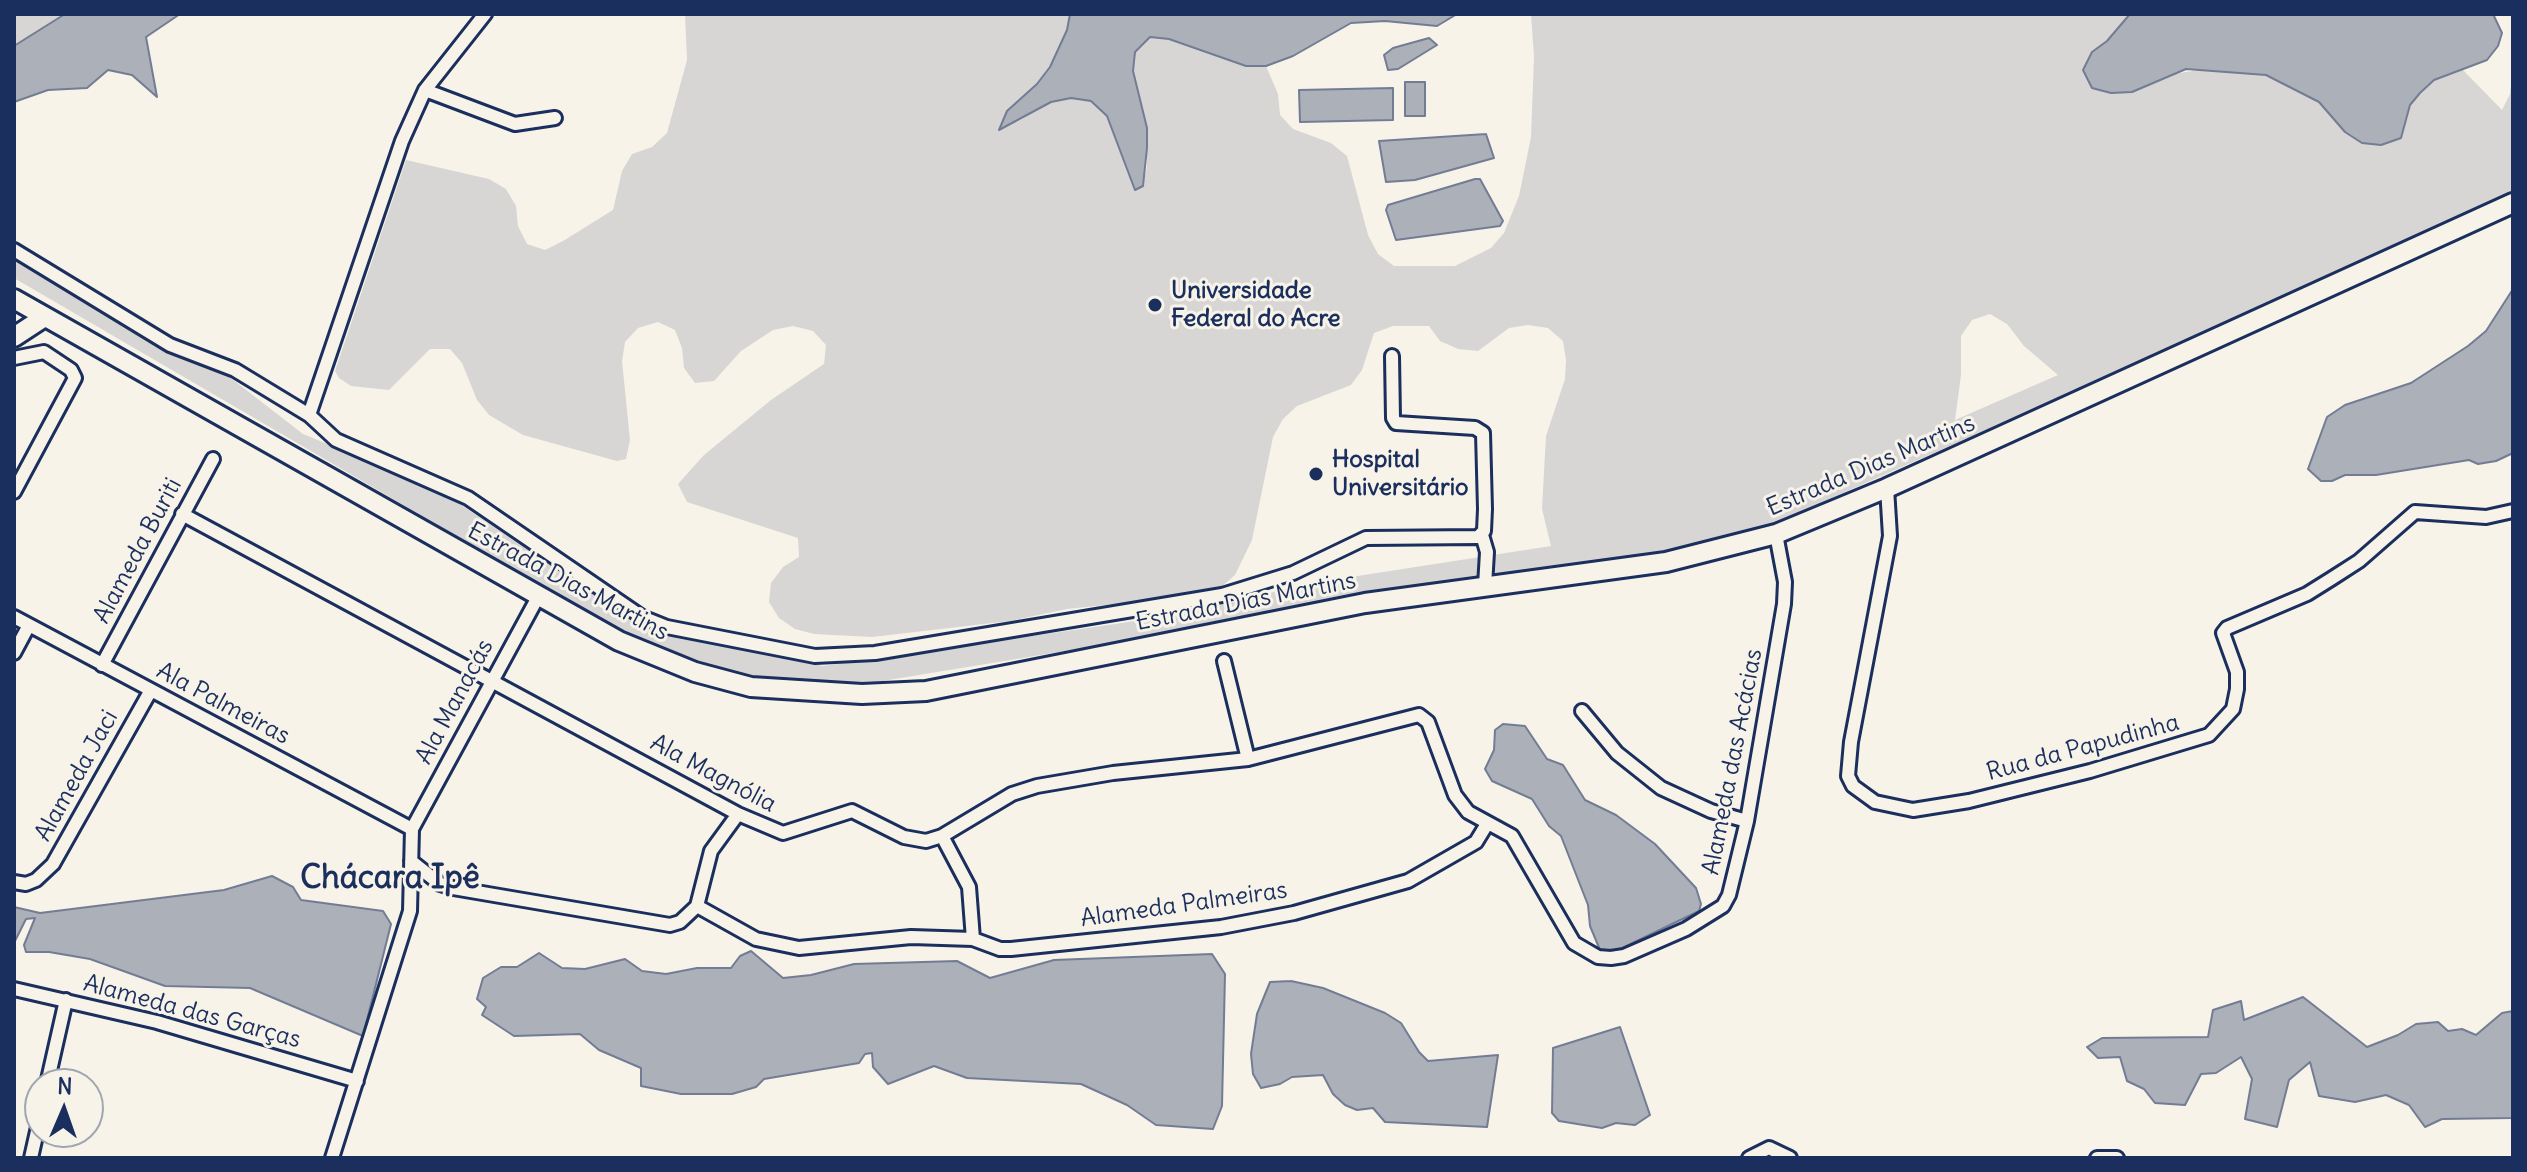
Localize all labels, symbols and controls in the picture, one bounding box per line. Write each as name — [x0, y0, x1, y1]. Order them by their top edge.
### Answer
place label: Universidade Federal do Acre — [1171, 277, 1340, 333]
marker: Universidade Federal do Acre — [1146, 296, 1164, 314]
street label: Estrada Dias Martins — [1762, 409, 1980, 523]
place label: Hospital Universitário — [1332, 446, 1469, 502]
marker: Hospital Universitário — [1307, 465, 1325, 483]
street label: Alameda Buriti — [88, 473, 188, 629]
street label: Estrada Dias Martins — [463, 517, 673, 647]
street label: Estrada Dias Martins — [1134, 567, 1358, 637]
street label: Ala Manacás — [410, 635, 500, 769]
street label: Alameda das Acácias — [1697, 647, 1769, 877]
street label: Ala Palmeiras — [152, 657, 294, 751]
street label: Alameda Jaci — [29, 705, 125, 847]
street label: Rua da Papudinha — [1984, 708, 2182, 788]
street label: Ala Magnólia — [645, 729, 781, 819]
district label: Chácara Ipê — [300, 860, 480, 898]
street label: Alameda Palmeiras — [1079, 876, 1289, 934]
street label: Alameda das Garças — [80, 969, 304, 1055]
north arrow — [24, 1068, 104, 1148]
text: N — [57, 1072, 73, 1100]

